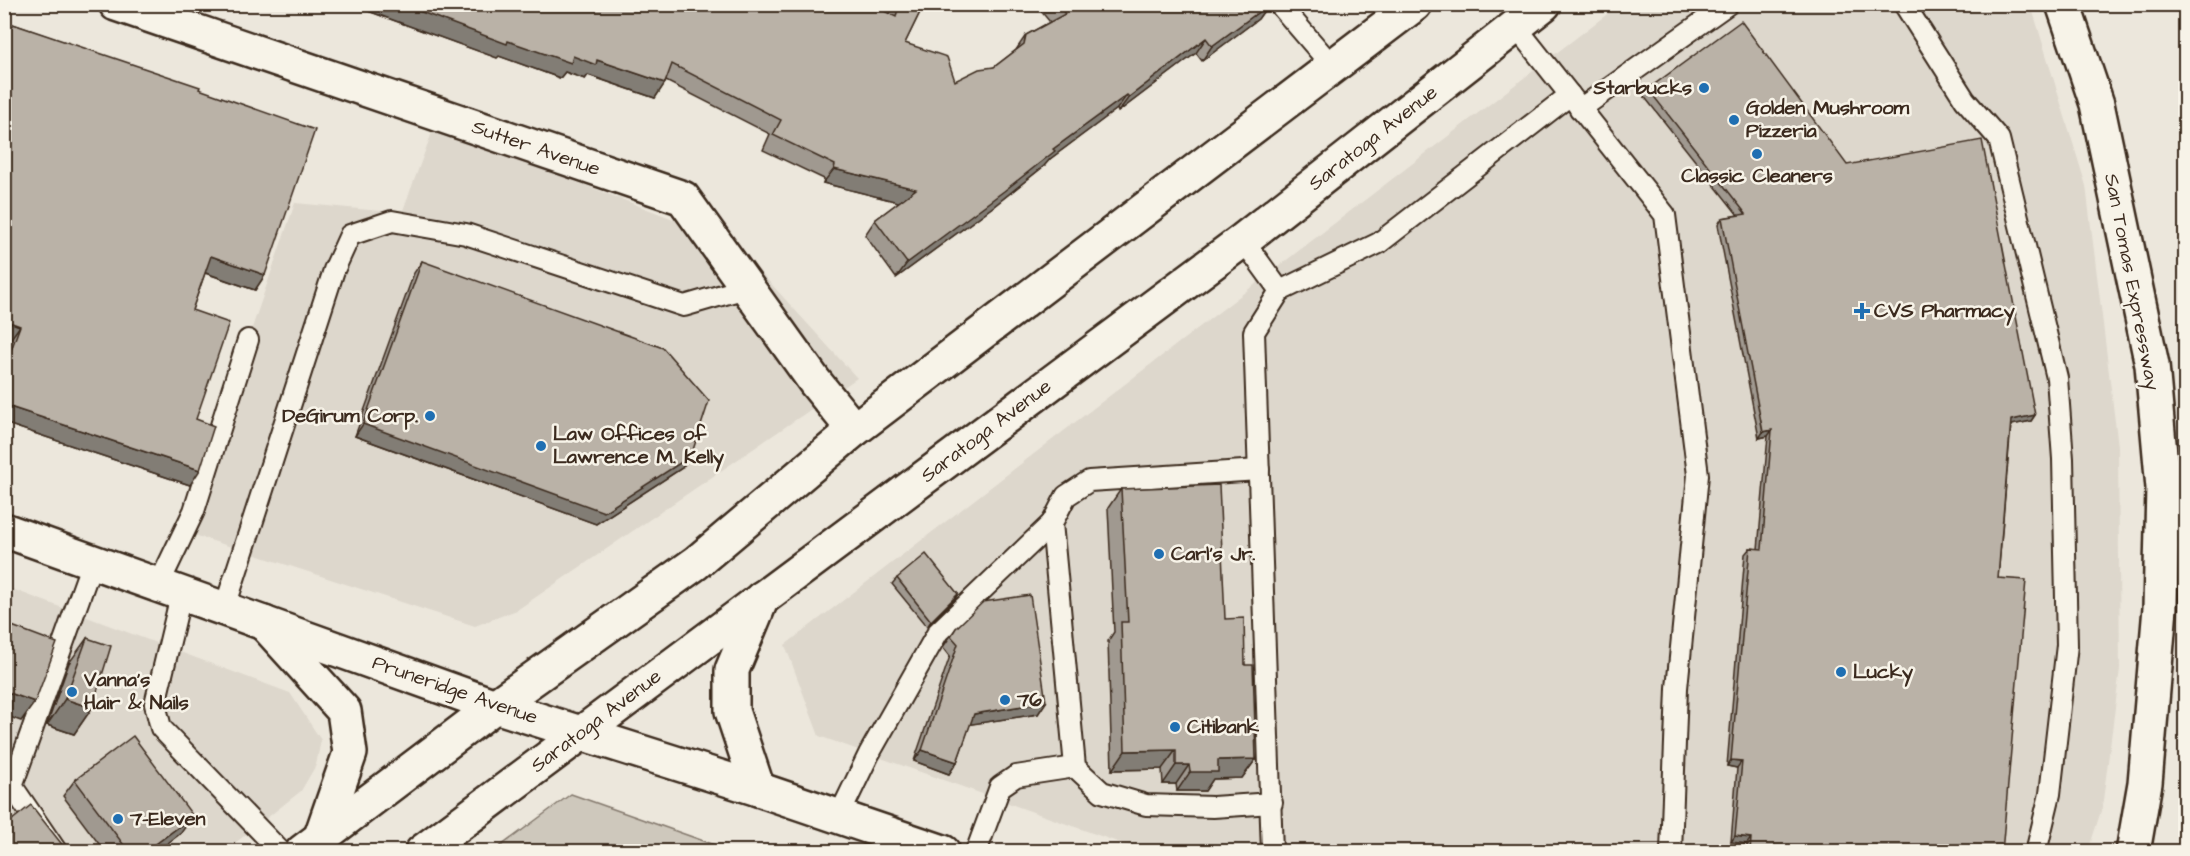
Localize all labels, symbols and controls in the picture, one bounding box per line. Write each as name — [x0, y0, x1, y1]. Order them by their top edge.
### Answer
place label: Starbucks — [1592, 74, 1692, 102]
street label: Saratoga Avenue — [1302, 79, 1444, 198]
marker: Starbucks — [1697, 81, 1711, 95]
place label: Golden Mushroom Pizzeria — [1746, 94, 1910, 145]
street label: Sutter Avenue — [468, 113, 604, 183]
marker: Golden Mushroom Pizzeria — [1727, 113, 1741, 127]
marker: Classic Cleaners — [1750, 147, 1764, 161]
place label: Classic Cleaners — [1681, 162, 1833, 190]
street label: San Tomas Expressway — [2096, 171, 2167, 393]
place label: CVS Pharmacy — [1874, 297, 2015, 326]
marker: CVS Pharmacy — [1855, 304, 1869, 318]
street label: Saratoga Avenue — [915, 372, 1058, 490]
place label: DeGirum Corp. — [282, 402, 418, 430]
marker: DeGirum Corp. — [423, 409, 437, 423]
place label: Law Offices of Lawrence M. Kelly — [553, 420, 724, 472]
marker: Law Offices of Lawrence M. Kelly — [534, 439, 548, 453]
place label: Carl's Jr. — [1171, 540, 1255, 568]
marker: Carl's Jr. — [1152, 547, 1166, 561]
street label: Pruneridge Avenue — [368, 649, 542, 732]
place label: Lucky — [1853, 658, 1913, 687]
street label: Saratoga Avenue — [525, 662, 668, 780]
marker: Lucky — [1834, 665, 1848, 679]
place label: Vanna's Hair & Nails — [83, 666, 189, 717]
marker: Vanna's Hair & Nails — [65, 685, 79, 699]
place label: 76 — [1016, 686, 1042, 714]
marker: 76 — [998, 693, 1012, 707]
place label: Citibank — [1187, 713, 1260, 741]
marker: Citibank — [1168, 720, 1182, 734]
place label: 7-Eleven — [129, 805, 206, 833]
marker: 7-Eleven — [111, 812, 125, 826]

